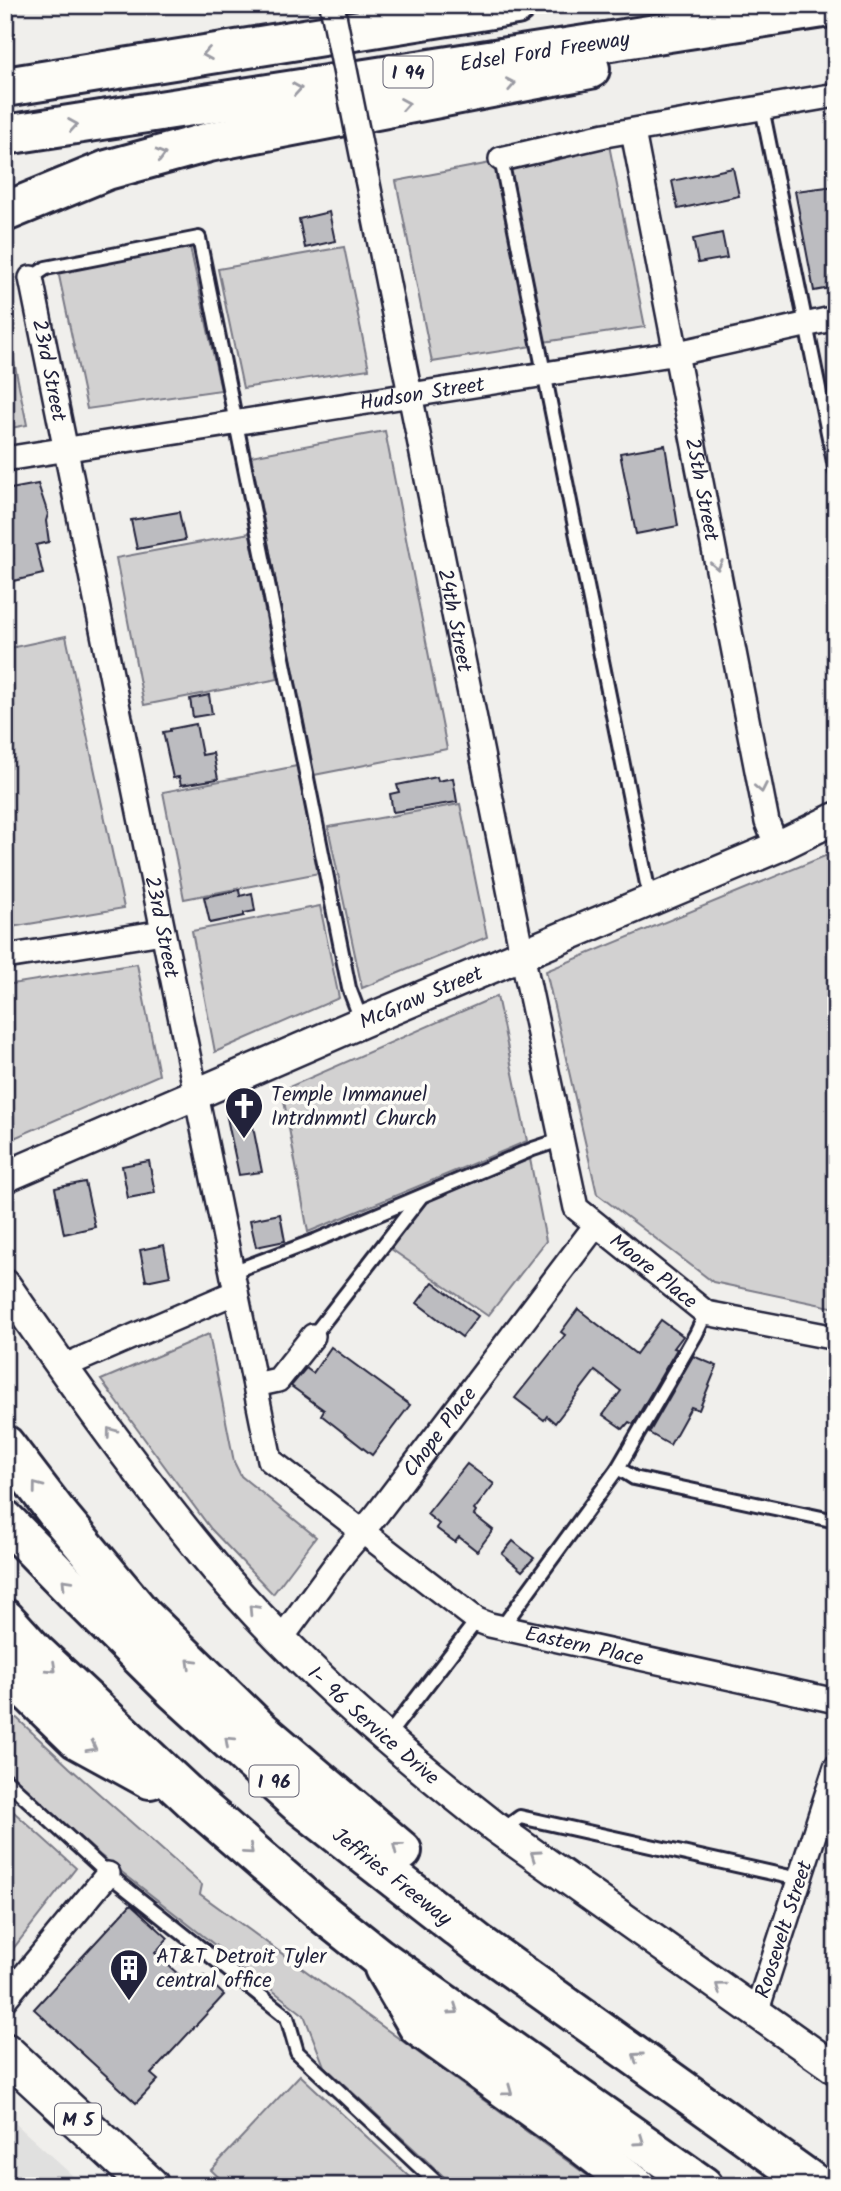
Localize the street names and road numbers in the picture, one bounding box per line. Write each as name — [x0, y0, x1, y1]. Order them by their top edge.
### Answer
street label: Edsel Ford Freeway — [457, 23, 632, 82]
road number: I 94 — [384, 57, 432, 88]
street label: 23rd Street — [22, 317, 75, 425]
street label: Hudson Street — [357, 369, 488, 421]
street label: 25th Street — [675, 435, 727, 545]
street label: 24th Street — [427, 566, 480, 676]
street label: 23rd Street — [134, 873, 187, 982]
street label: McGraw Street — [354, 958, 489, 1039]
street label: Moore Place — [601, 1226, 705, 1318]
street label: Chope Place — [395, 1380, 486, 1485]
street label: Eastern Place — [522, 1618, 647, 1676]
street label: I- 96 Service Drive — [299, 1659, 447, 1795]
road number: I 96 — [250, 1765, 298, 1796]
street label: Jeffries Freeway — [324, 1820, 459, 1935]
street label: Roosevelt Street — [747, 1856, 823, 2003]
road number: M 5 — [55, 2104, 101, 2134]

